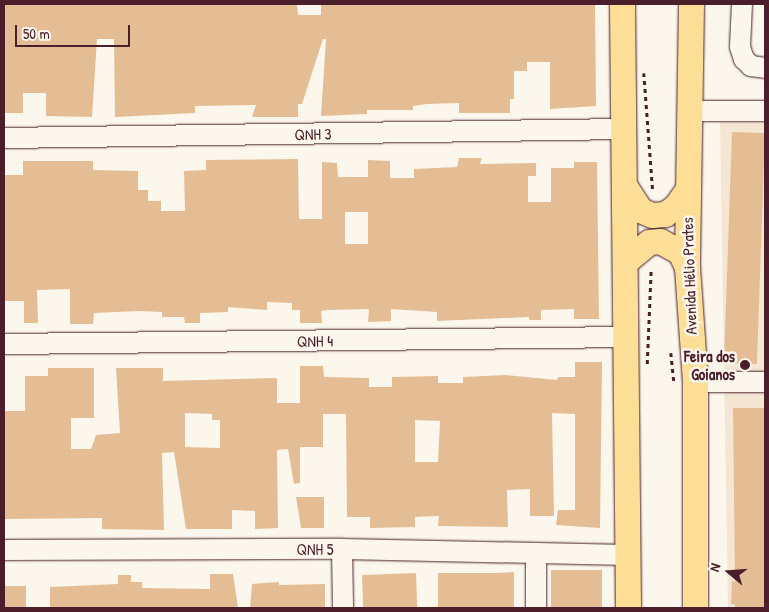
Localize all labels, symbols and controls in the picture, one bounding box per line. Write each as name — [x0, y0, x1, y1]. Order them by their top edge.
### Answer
scale bar — [18, 15, 132, 47]
text: 50 m — [23, 23, 50, 44]
street label: QNH 3 — [294, 124, 332, 144]
street label: Avenida Hélio Prates — [677, 217, 701, 335]
street label: QNH 4 — [297, 331, 333, 351]
place label: Feira dos Goianos — [684, 346, 735, 384]
marker: Feira dos Goianos — [739, 359, 751, 371]
street label: QNH 5 — [297, 539, 333, 559]
north arrow — [704, 547, 754, 597]
text: N — [704, 561, 724, 574]

